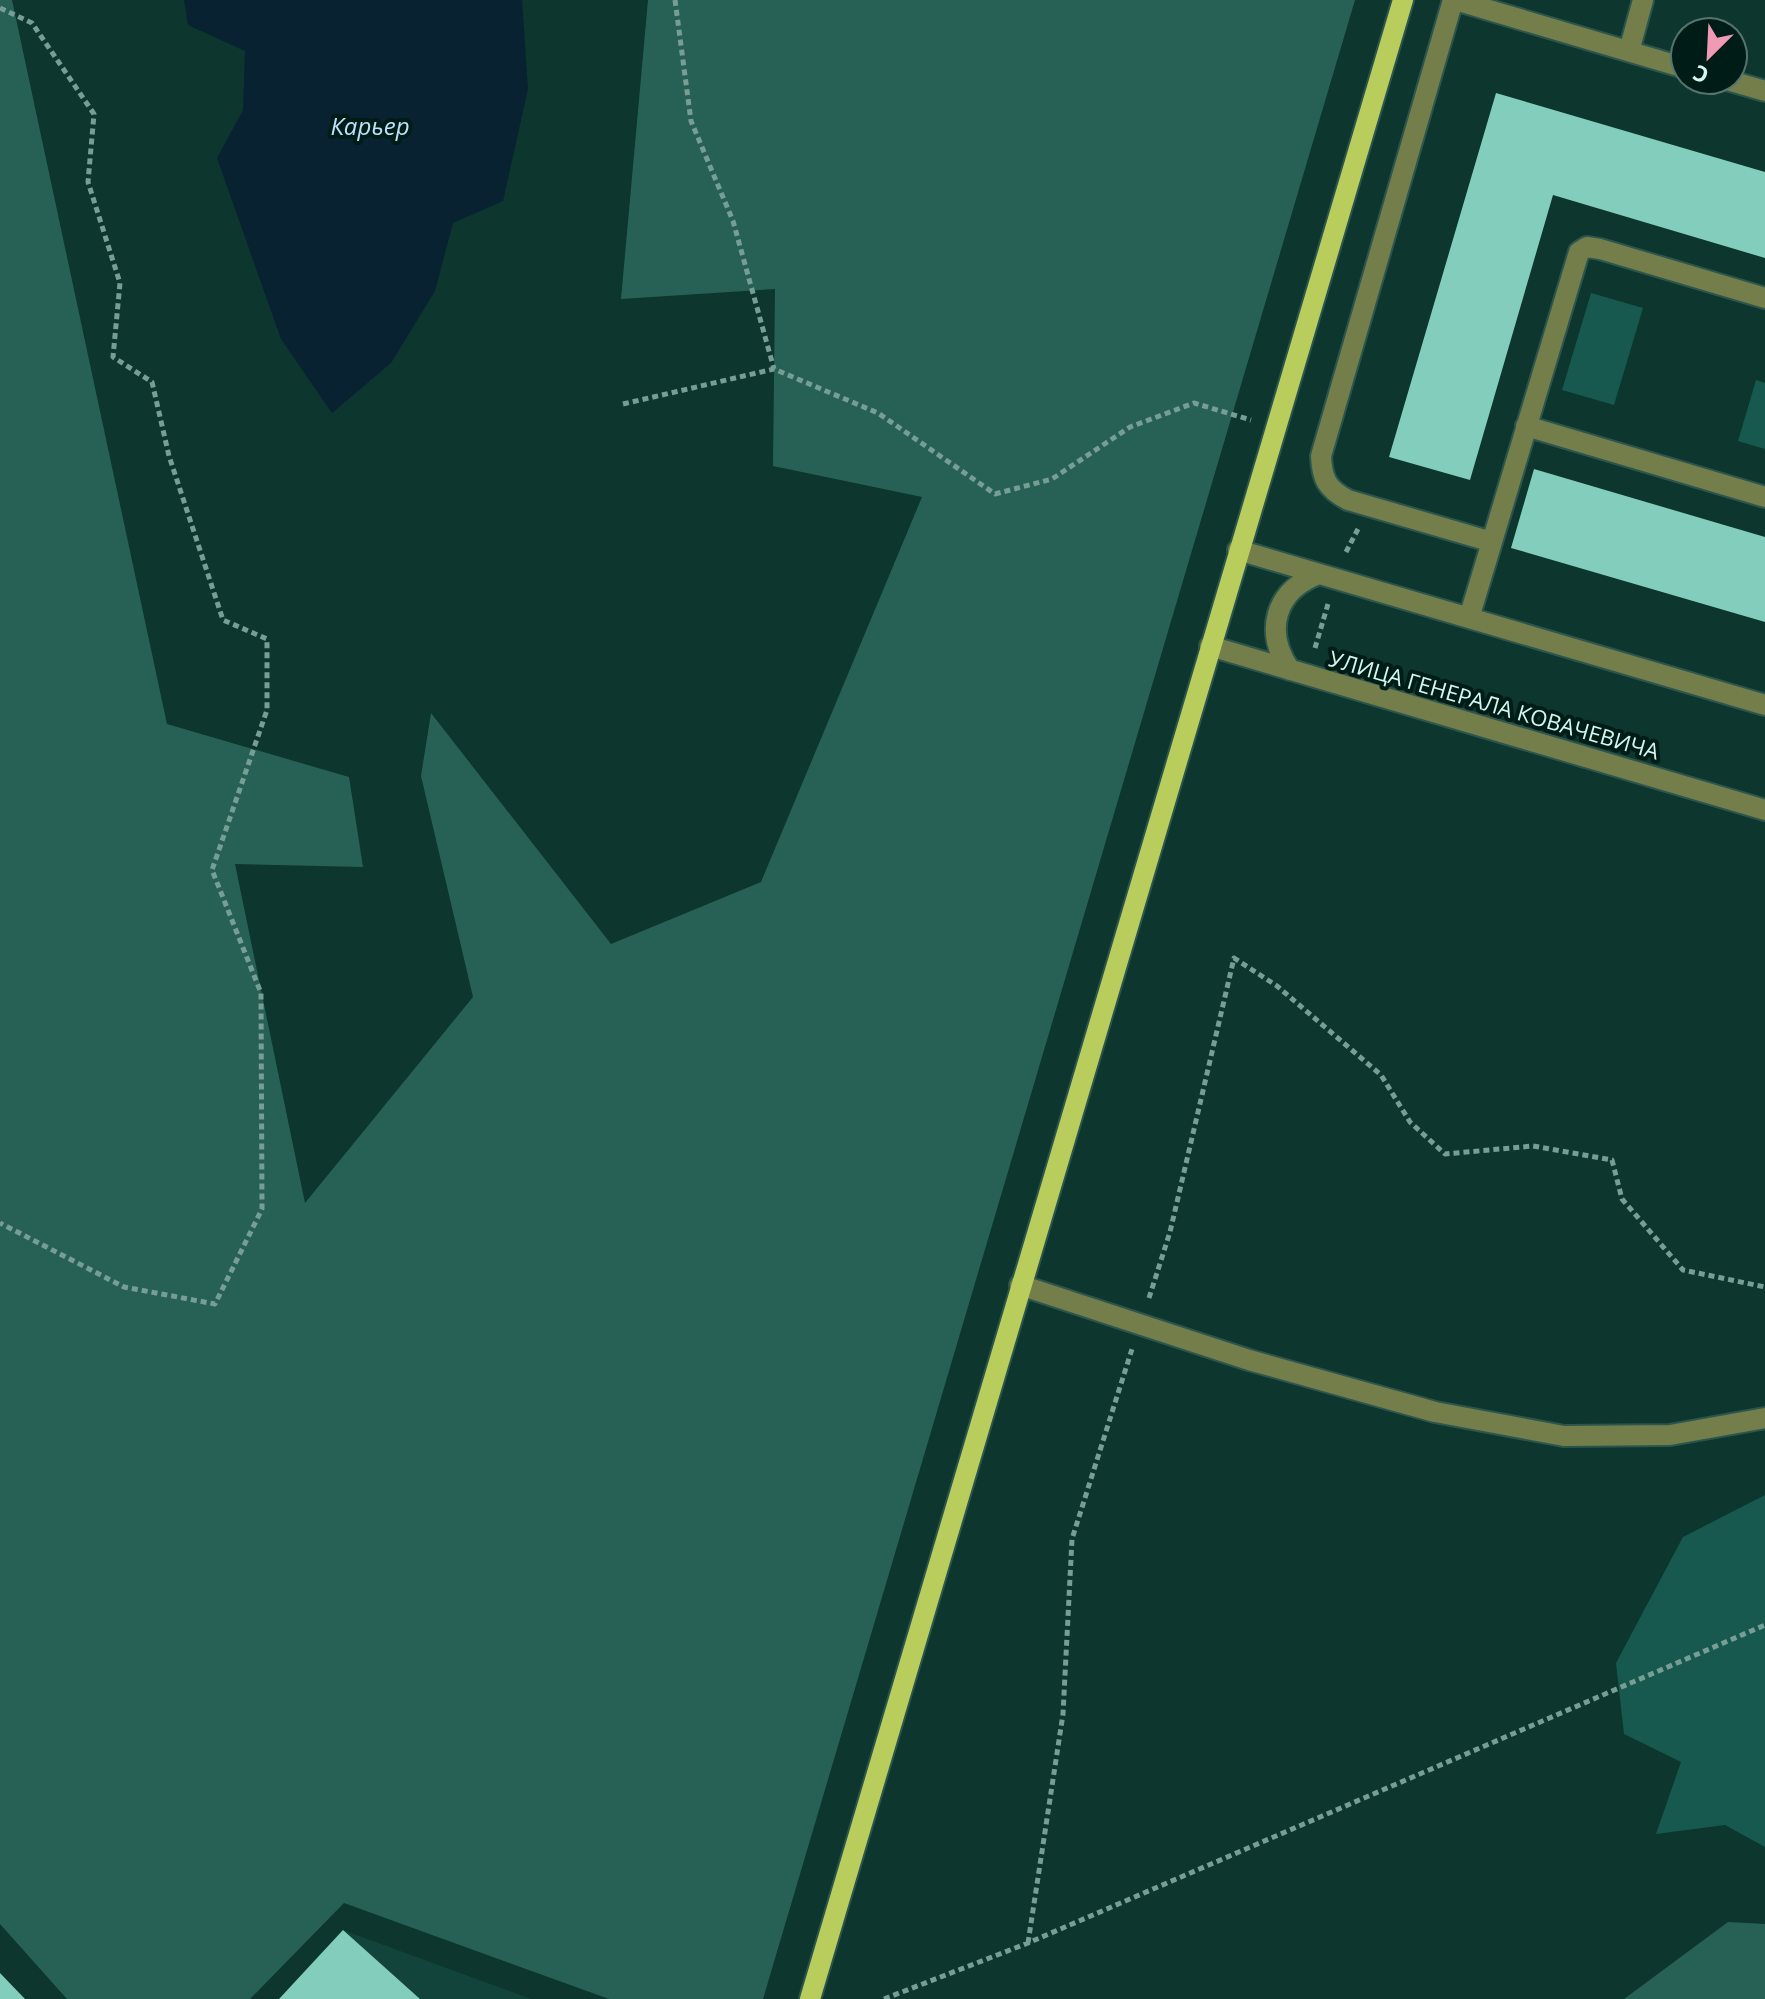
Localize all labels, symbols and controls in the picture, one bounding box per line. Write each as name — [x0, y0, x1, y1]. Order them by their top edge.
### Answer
north arrow — [1669, 16, 1749, 96]
text: С — [1688, 59, 1713, 92]
water label: Карьер — [330, 109, 410, 142]
street label: УЛИЦА ГЕНЕРАЛА КОВАЧЕВИЧА — [1326, 642, 1663, 766]

